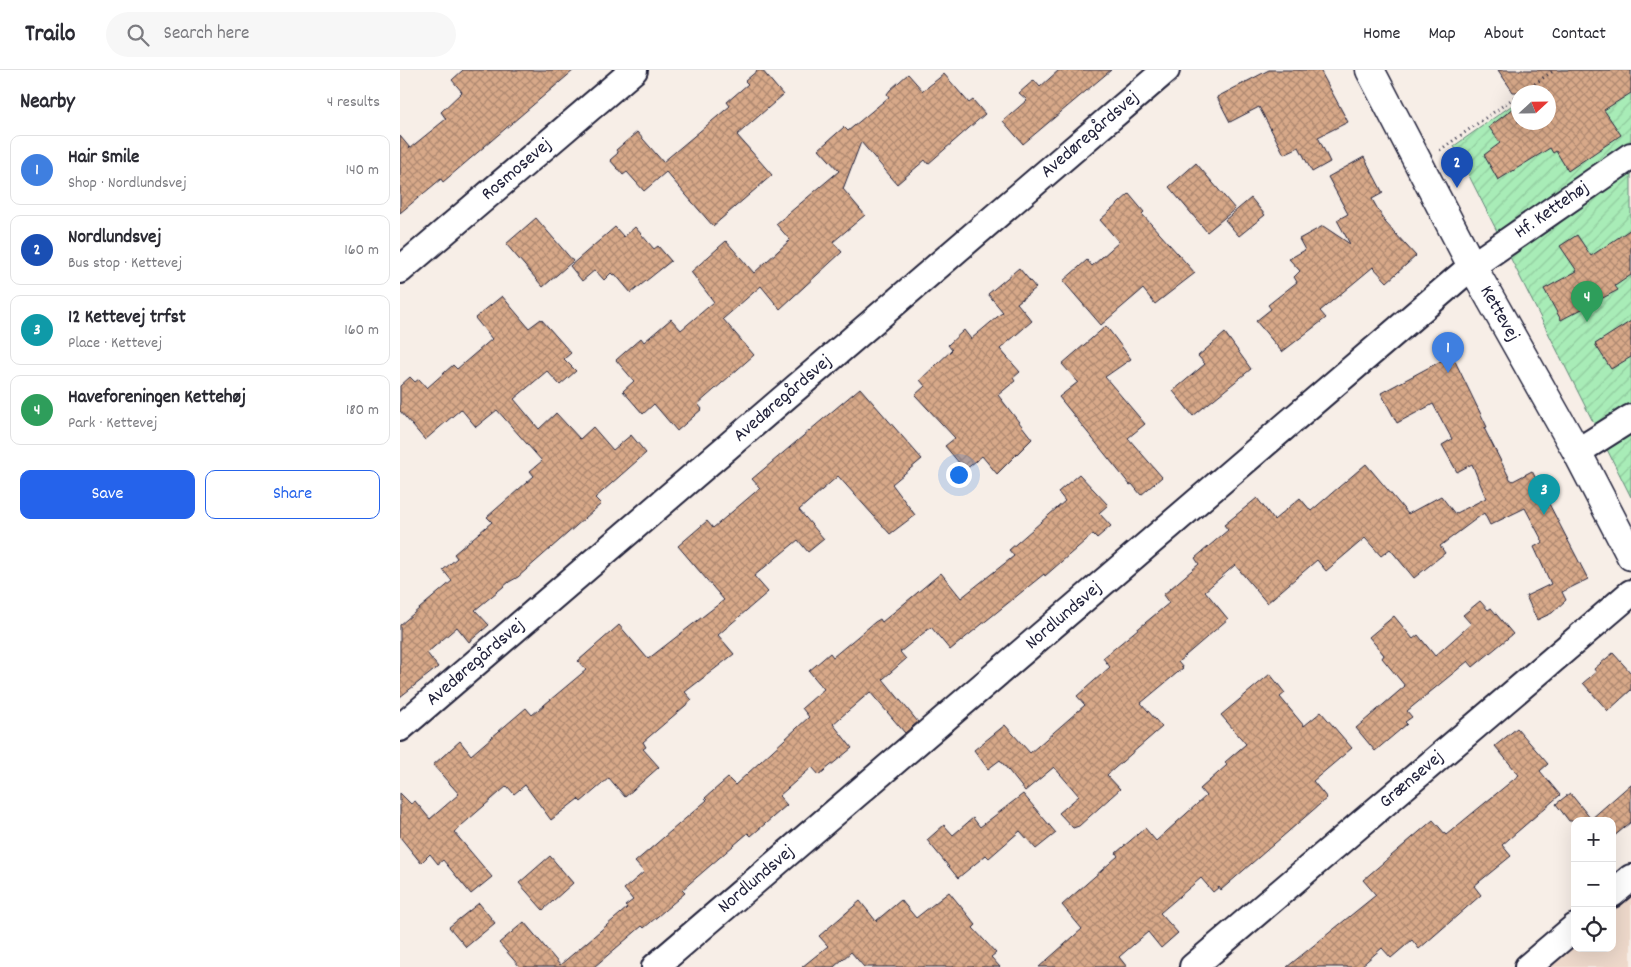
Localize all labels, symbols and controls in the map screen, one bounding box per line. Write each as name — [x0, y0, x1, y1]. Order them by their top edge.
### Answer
search box — [106, 12, 456, 57]
text: Trailo — [25, 18, 76, 52]
icon: search — [124, 21, 152, 49]
text: Search here — [164, 21, 249, 48]
text: Home — [1363, 22, 1400, 47]
text: Map — [1428, 22, 1456, 47]
text: About — [1484, 22, 1524, 47]
text: Contact — [1552, 22, 1606, 47]
street label: Avedøregårdsvej — [1035, 85, 1146, 185]
north arrow — [1511, 85, 1556, 130]
text: Nearby — [20, 88, 75, 118]
text: 4 results — [327, 91, 380, 114]
street label: Rosmosevej — [476, 132, 558, 208]
text: Hair Smile — [68, 145, 139, 172]
pin: 2 — [1441, 147, 1473, 188]
text: 1 — [35, 159, 39, 182]
text: 140 m — [345, 159, 379, 182]
text: Shop · Nordlundsvej — [68, 172, 187, 195]
street label: Hf. Kettehøj — [1509, 175, 1595, 246]
text: Nordlundsvej — [68, 225, 161, 252]
text: 2 — [34, 239, 41, 262]
text: 160 m — [344, 239, 379, 262]
text: Bus stop · Kettevej — [68, 252, 182, 275]
street label: Kettevej — [1472, 281, 1526, 347]
pin: 4 — [1571, 281, 1603, 322]
text: 12 Kettevej trfst — [68, 305, 186, 332]
text: 3 — [33, 319, 41, 342]
text: 160 m — [344, 319, 379, 342]
text: Place · Kettevej — [68, 332, 162, 355]
pin: 1 — [1432, 332, 1464, 373]
street label: Avedøregårdsvej — [728, 349, 838, 449]
text: Haveforeningen Kettehøj — [68, 385, 246, 412]
text: 4 — [34, 399, 40, 422]
text: 180 m — [346, 399, 379, 422]
text: Park · Kettevej — [68, 412, 157, 435]
your location — [946, 462, 972, 488]
button: Save — [20, 470, 195, 519]
button: Share — [205, 470, 380, 519]
pin: 3 — [1528, 474, 1560, 515]
street label: Nordlundsvej — [1020, 575, 1108, 657]
street label: Avedøregårdsvej — [421, 613, 531, 713]
street label: Grænsevej — [1374, 745, 1450, 815]
map controls — [1571, 817, 1616, 952]
button: + — [1571, 817, 1616, 862]
street label: Nordlundsvej — [712, 839, 801, 920]
button: − — [1571, 862, 1616, 907]
button: locate — [1571, 907, 1616, 952]

